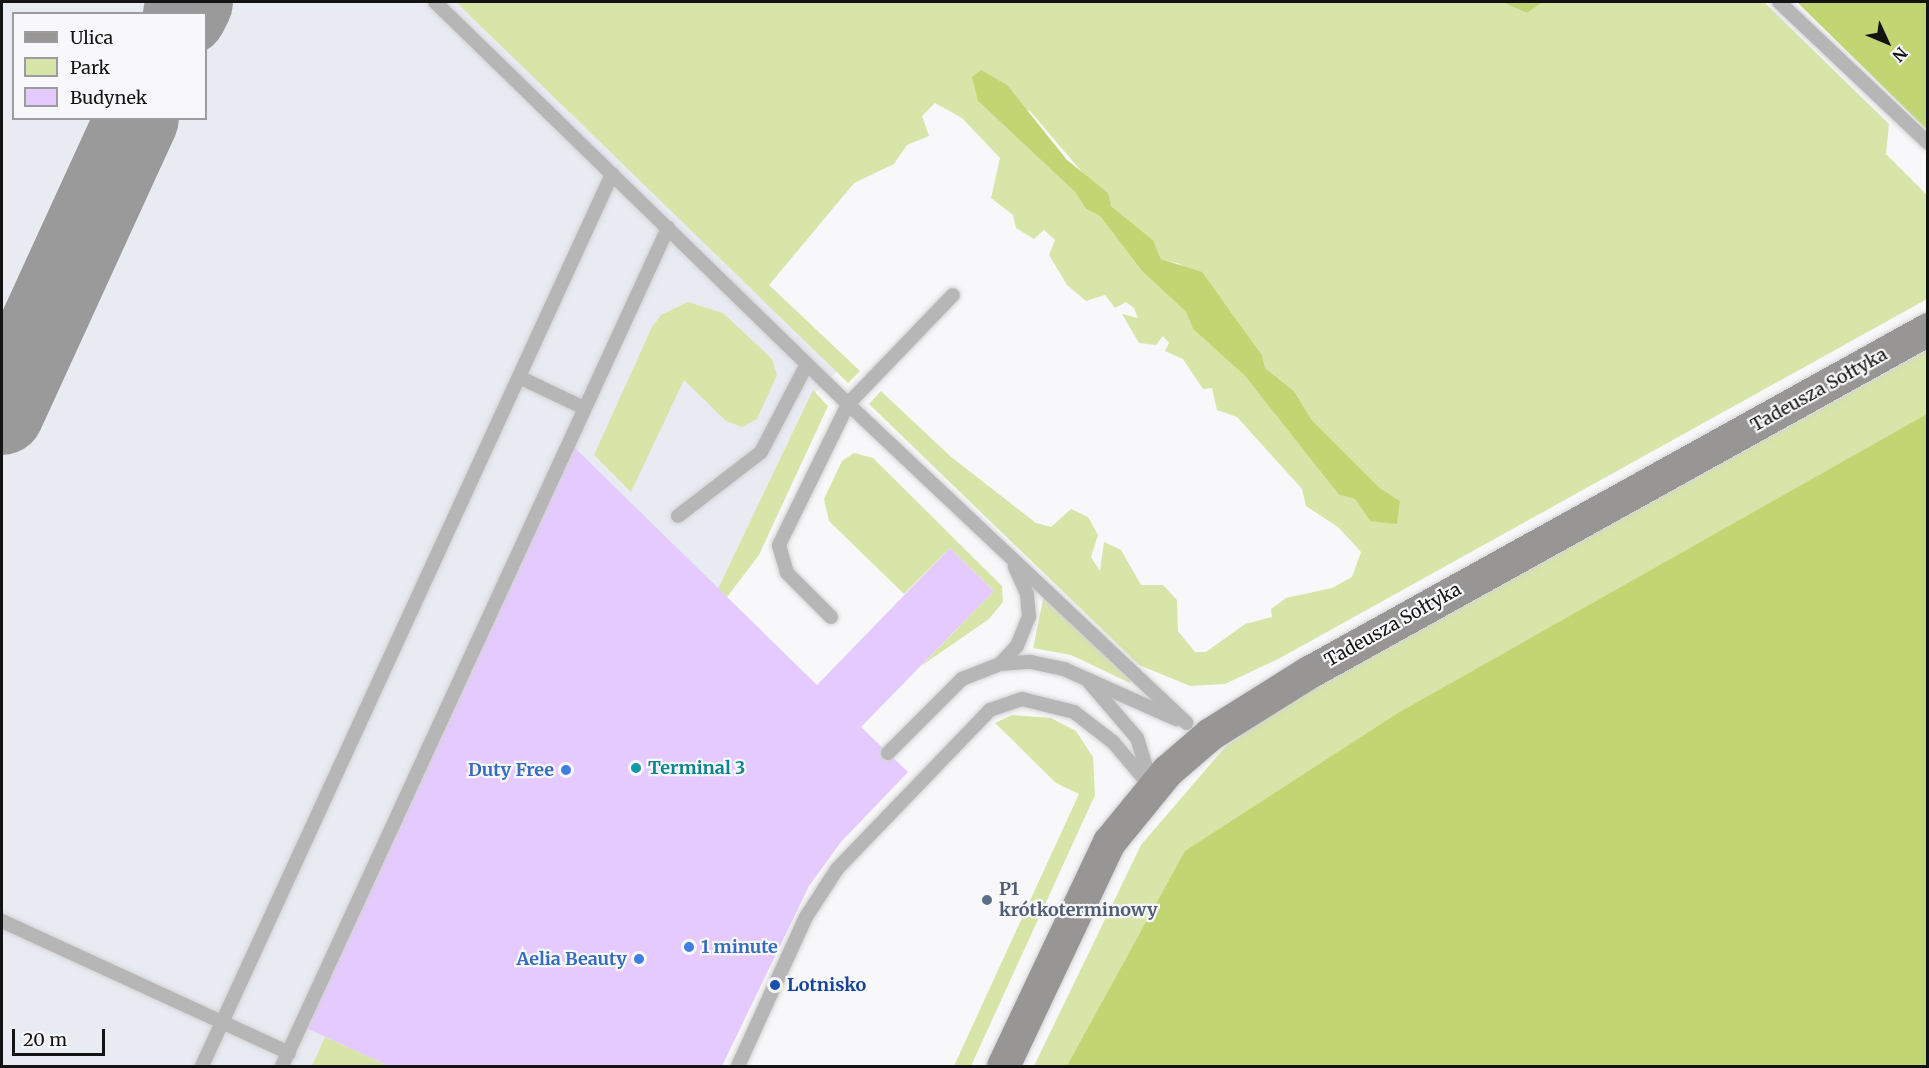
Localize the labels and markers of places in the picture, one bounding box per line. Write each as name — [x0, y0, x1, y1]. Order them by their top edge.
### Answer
place label: Terminal 3 — [648, 757, 745, 779]
place label: Duty Free — [468, 759, 554, 781]
marker: Terminal 3 — [629, 761, 643, 775]
marker: Duty Free — [559, 763, 573, 777]
place label: P1 krótkoterminowy — [999, 879, 1158, 922]
marker: P1 krótkoterminowy — [980, 893, 994, 907]
place label: 1 minute — [701, 936, 778, 958]
marker: 1 minute — [682, 940, 696, 954]
place label: Aelia Beauty — [517, 948, 627, 970]
marker: Aelia Beauty — [632, 952, 646, 966]
place label: Lotnisko — [787, 974, 866, 996]
marker: Lotnisko — [768, 978, 782, 992]

